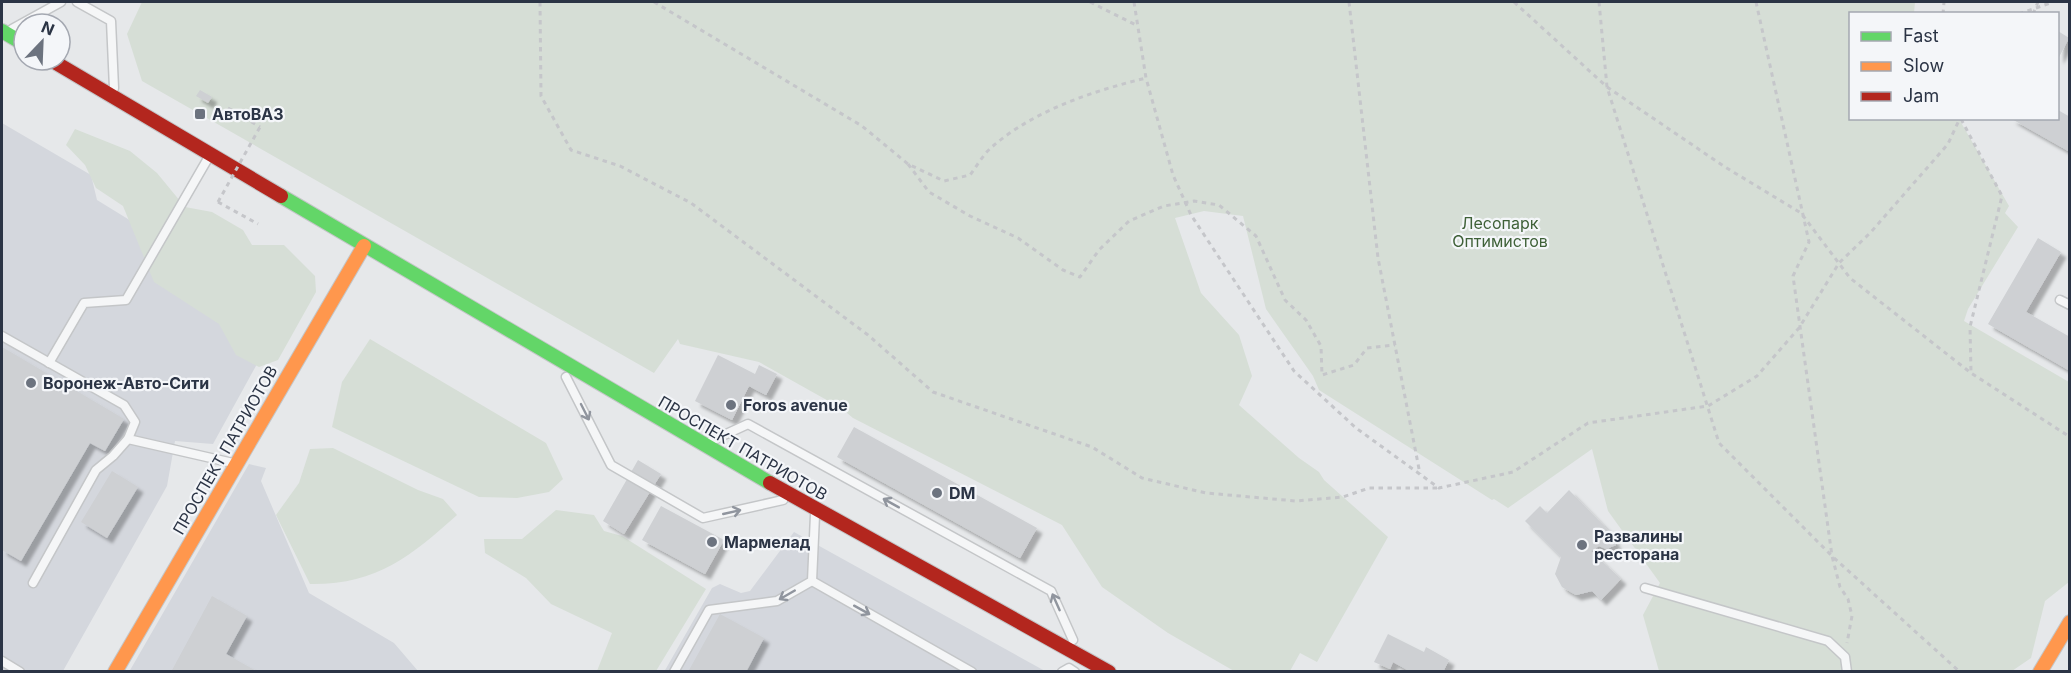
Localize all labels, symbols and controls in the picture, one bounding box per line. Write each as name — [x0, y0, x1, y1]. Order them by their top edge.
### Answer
north arrow — [12, 12, 72, 72]
legend — [1849, 12, 2059, 120]
text: N — [38, 17, 57, 40]
text: Fast — [1903, 25, 1939, 46]
text: Slow — [1903, 55, 1944, 76]
text: Jam — [1903, 85, 1939, 106]
place label: АвтоВАЗ — [212, 104, 284, 124]
marker: АвтоВАЗ — [193, 107, 207, 121]
park label: Лесопарк Оптимистов — [1452, 213, 1548, 251]
street label: ПРОСПЕКТ ПАТРИОТОВ — [168, 362, 282, 538]
place label: Воронеж-Авто-Сити — [43, 373, 209, 393]
marker: Воронеж-Авто-Сити — [24, 376, 38, 390]
street label: ПРОСПЕКТ ПАТРИОТОВ — [655, 391, 831, 505]
place label: Foros avenue — [743, 395, 848, 415]
marker: Foros avenue — [724, 398, 738, 412]
one-way arrow — [579, 403, 591, 421]
place label: DM — [949, 483, 975, 503]
marker: DM — [930, 486, 944, 500]
one-way arrow — [883, 497, 900, 509]
one-way arrow — [723, 505, 742, 517]
place label: Развалины ресторана — [1594, 526, 1683, 564]
place label: Мармелад — [724, 532, 811, 552]
marker: Мармелад — [705, 535, 719, 549]
marker: Развалины ресторана — [1575, 538, 1589, 552]
one-way arrow — [779, 589, 796, 601]
one-way arrow — [1050, 594, 1061, 612]
one-way arrow — [854, 604, 871, 616]

